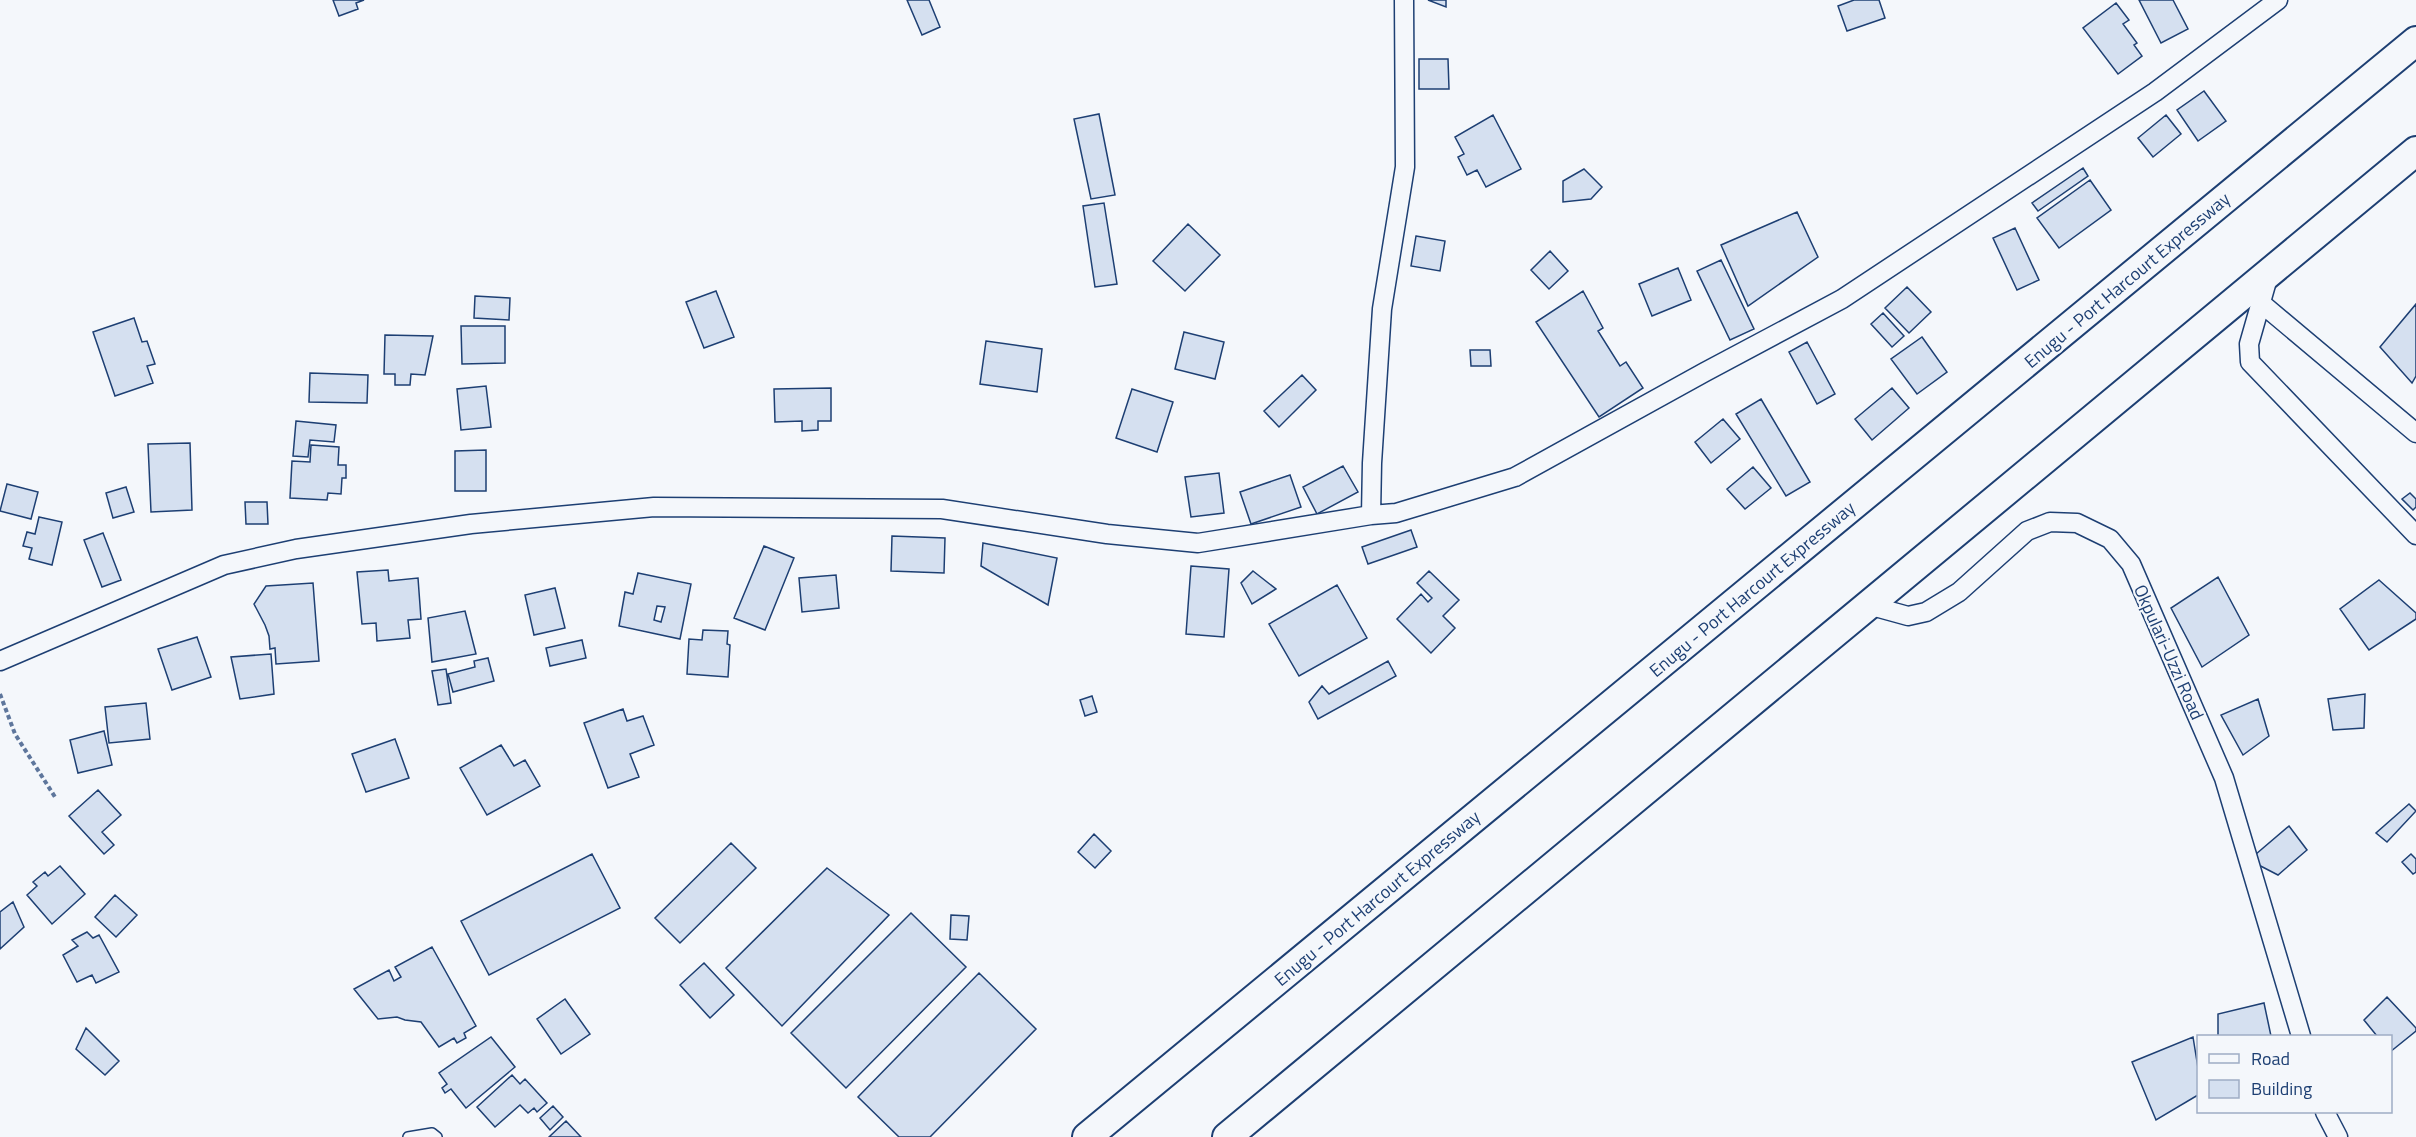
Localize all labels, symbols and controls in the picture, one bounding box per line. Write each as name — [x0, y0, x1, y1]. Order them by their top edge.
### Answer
street label: Enugu - Port Harcourt Expressway — [2018, 185, 2236, 374]
street label: Enugu - Port Harcourt Expressway — [1643, 494, 1861, 683]
street label: Okpulari-Uzzi Road — [2127, 580, 2211, 724]
street label: Enugu - Port Harcourt Expressway — [1268, 803, 1486, 992]
legend — [2197, 1035, 2392, 1113]
text: Road — [2251, 1045, 2290, 1072]
text: Building — [2251, 1075, 2312, 1102]

